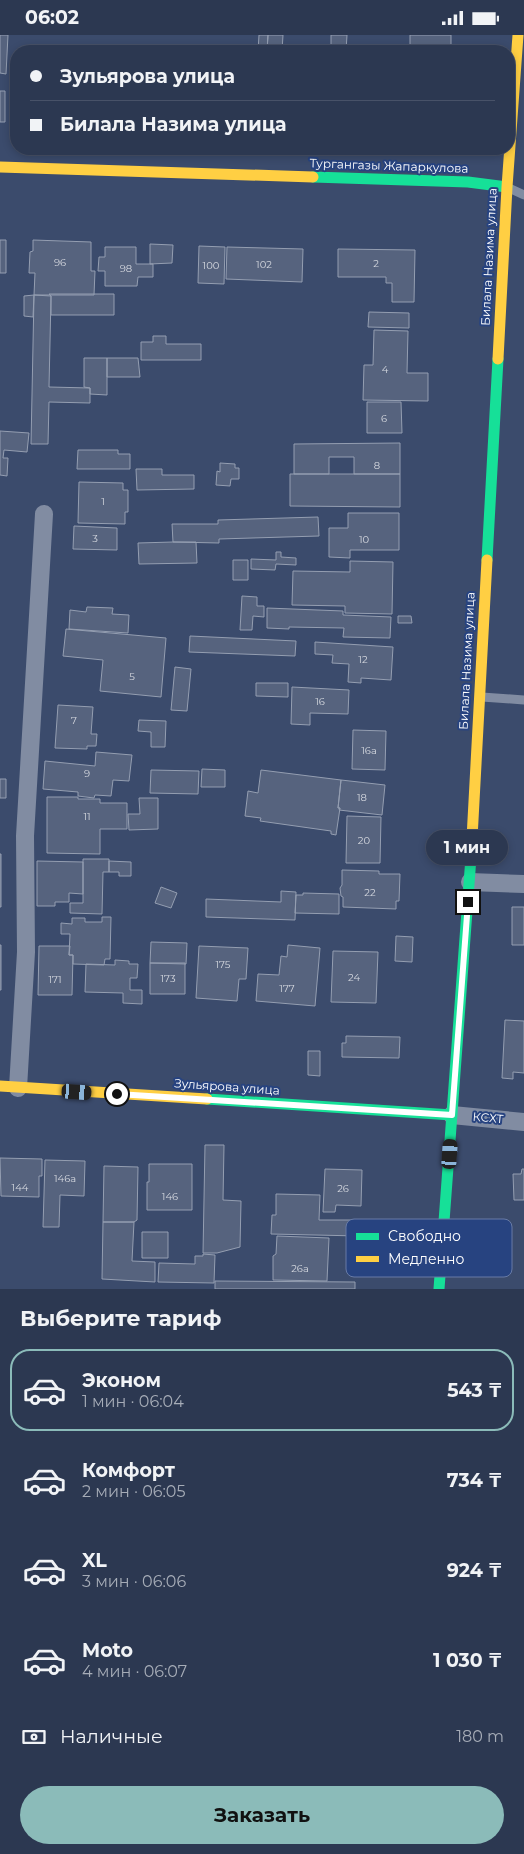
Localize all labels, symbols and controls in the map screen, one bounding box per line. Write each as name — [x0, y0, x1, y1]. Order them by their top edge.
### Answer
text: 06:02 — [25, 6, 79, 29]
text: Зульярова улица — [60, 65, 235, 88]
text: Билала Назима улица — [60, 113, 287, 136]
street label: Тургангазы Жапаркулова — [309, 155, 469, 176]
street label: Билала Назима улица — [477, 188, 500, 326]
house number: 96 — [54, 256, 66, 269]
house number: 2 — [373, 257, 379, 270]
house number: 102 — [256, 258, 272, 271]
house number: 100 — [203, 259, 220, 272]
house number: 98 — [120, 262, 132, 275]
house number: 4 — [382, 363, 389, 376]
house number: 6 — [381, 412, 387, 425]
house number: 8 — [374, 459, 380, 472]
house number: 1 — [101, 495, 105, 508]
house number: 3 — [92, 532, 98, 545]
house number: 10 — [359, 533, 369, 546]
street label: Билала Назима улица — [455, 592, 478, 730]
house number: 12 — [358, 653, 368, 666]
house number: 5 — [129, 670, 135, 683]
house number: 16 — [315, 695, 325, 708]
house number: 7 — [71, 714, 77, 727]
house number: 16а — [361, 744, 377, 757]
house number: 9 — [84, 767, 90, 780]
house number: 18 — [357, 791, 367, 804]
house number: 11 — [83, 810, 91, 823]
callout: 1 мин — [427, 829, 509, 865]
house number: 20 — [358, 834, 371, 847]
text: 1 мин — [444, 838, 490, 857]
house number: 22 — [364, 886, 376, 899]
route end — [457, 891, 479, 913]
house number: 175 — [216, 958, 231, 971]
house number: 24 — [348, 971, 360, 984]
house number: 173 — [160, 972, 176, 985]
house number: 171 — [48, 973, 62, 986]
house number: 177 — [279, 982, 295, 995]
street label: Зульярова улица — [174, 1075, 280, 1098]
car — [61, 1083, 92, 1101]
route start — [106, 1083, 128, 1105]
street label: КСХТ — [472, 1109, 504, 1126]
car — [441, 1139, 458, 1169]
house number: 146а — [54, 1172, 76, 1185]
house number: 144 — [12, 1181, 29, 1194]
house number: 26 — [337, 1182, 349, 1195]
house number: 146 — [162, 1190, 178, 1203]
legend — [346, 1219, 512, 1277]
text: Свободно — [388, 1227, 461, 1245]
text: Медленно — [388, 1250, 464, 1268]
house number: 26а — [291, 1262, 309, 1275]
text: Выберите тариф — [20, 1305, 221, 1332]
icon: car — [22, 1368, 67, 1413]
text: Эконом — [82, 1369, 161, 1392]
text: 543 ₸ — [447, 1379, 502, 1402]
text: 1 мин · 06:04 — [82, 1392, 184, 1411]
icon: car — [22, 1458, 67, 1503]
text: Комфорт — [82, 1459, 175, 1482]
text: 734 ₸ — [447, 1469, 502, 1492]
text: 2 мин · 06:05 — [82, 1482, 186, 1501]
icon: car — [22, 1548, 67, 1593]
text: XL — [82, 1549, 107, 1572]
text: 924 ₸ — [447, 1559, 502, 1582]
text: 3 мин · 06:06 — [82, 1572, 186, 1591]
icon: car — [22, 1638, 67, 1683]
text: Moto — [82, 1639, 133, 1662]
text: 1 030 ₸ — [433, 1649, 502, 1672]
text: 4 мин · 06:07 — [82, 1662, 187, 1681]
icon: cash — [20, 1723, 48, 1751]
text: Наличные — [60, 1725, 163, 1748]
text: 180 m — [456, 1727, 504, 1746]
button: Заказать — [20, 1786, 504, 1844]

